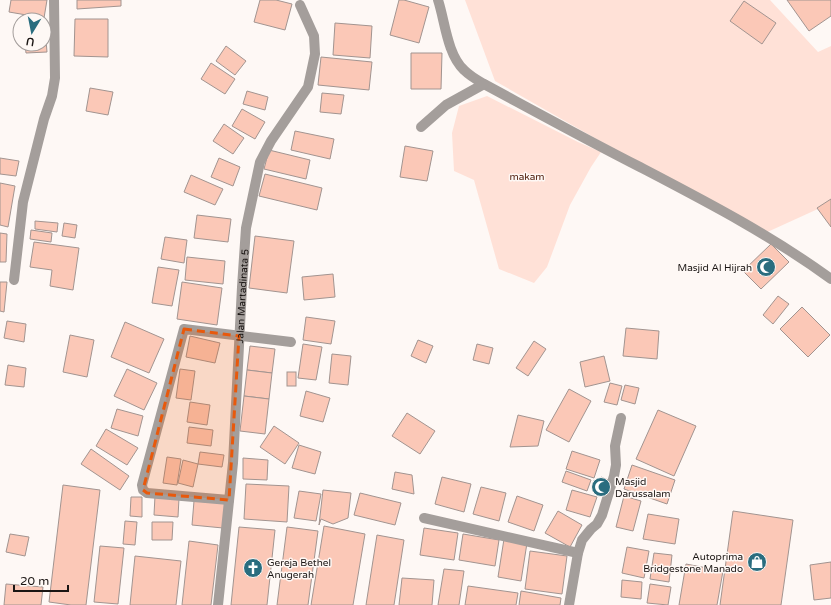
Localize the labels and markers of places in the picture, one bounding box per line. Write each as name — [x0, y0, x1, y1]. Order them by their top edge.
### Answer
mosque icon: Masjid Al Hijrah — [755, 256, 777, 278]
place label: Masjid Al Hijrah — [677, 262, 752, 274]
mosque icon: Masjid Darussalam — [590, 476, 612, 498]
place label: Masjid Darussalam — [615, 476, 670, 500]
place label: Autoprima Bridgestone Manado — [643, 551, 743, 575]
shop icon: Autoprima Bridgestone Manado — [746, 551, 768, 573]
church icon: Gereja Bethel Anugerah — [242, 557, 264, 579]
place label: Gereja Bethel Anugerah — [267, 557, 331, 581]

